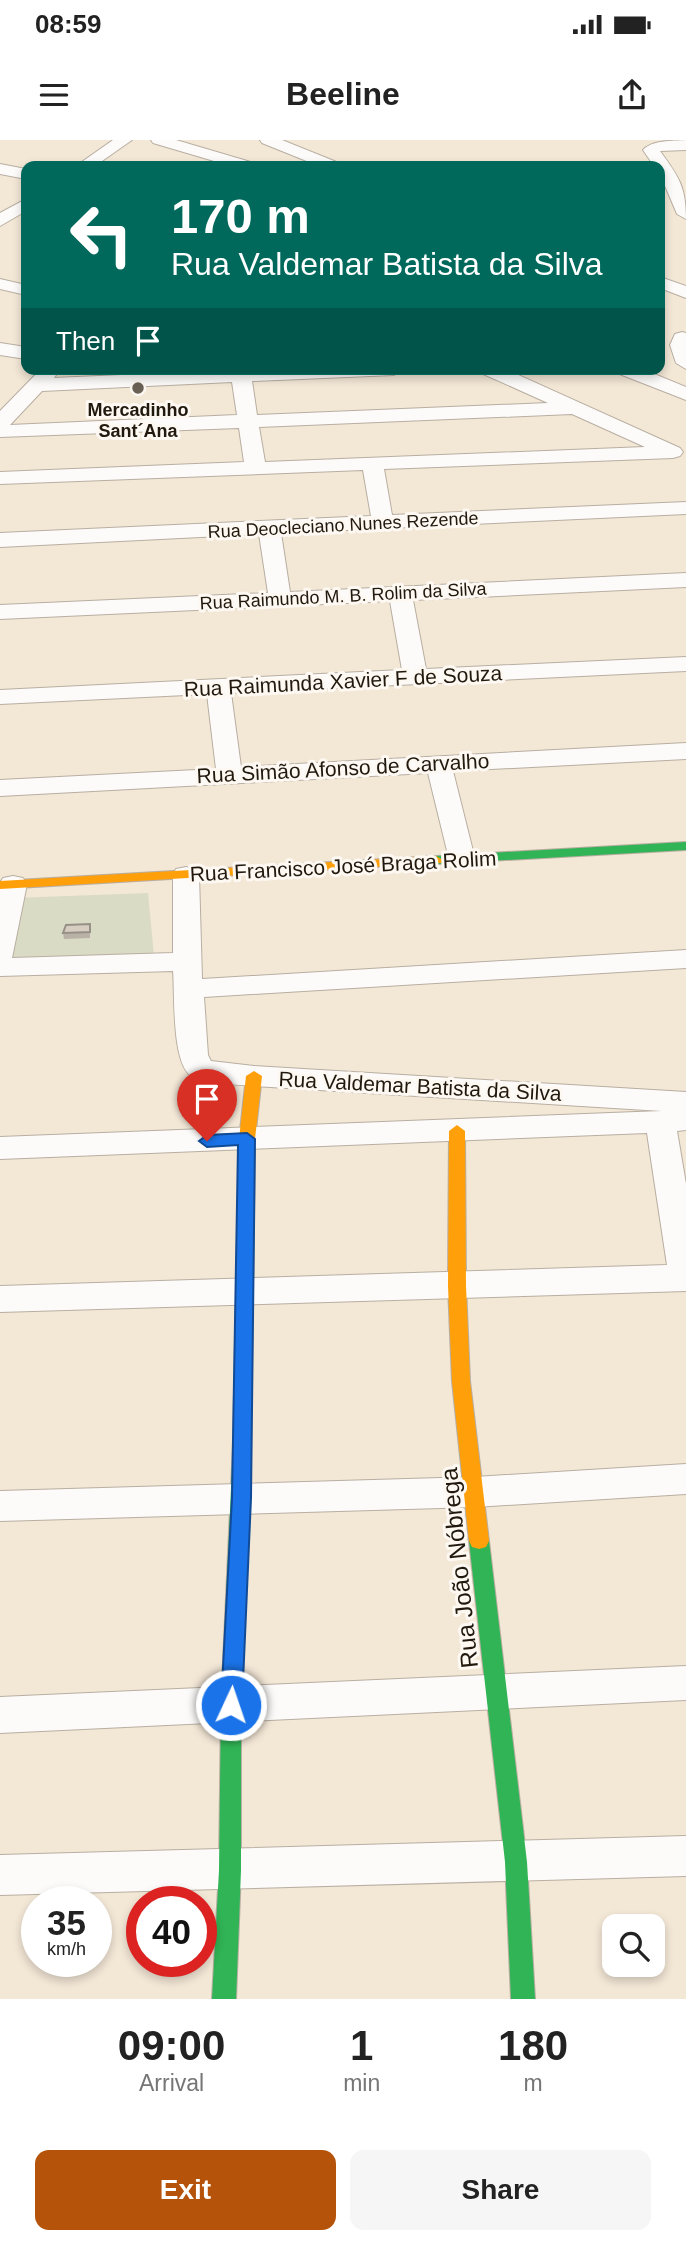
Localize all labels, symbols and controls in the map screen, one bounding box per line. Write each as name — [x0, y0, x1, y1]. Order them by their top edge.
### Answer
text: 08:59 — [35, 9, 102, 39]
icon: menu — [35, 76, 73, 114]
text: Beeline — [286, 76, 400, 112]
icon: share — [613, 76, 651, 114]
icon: left — [56, 189, 147, 280]
text: 170 m — [171, 189, 310, 243]
text: Rua Valdemar Batista da Silva — [171, 246, 603, 282]
icon: arrive — [129, 322, 167, 360]
text: Then — [56, 326, 115, 356]
marker: Mercadinho Sant´Ana — [130, 380, 146, 396]
place label: Mercadinho Sant´Ana — [87, 400, 189, 441]
street label: Rua Deocleciano Nunes Rezende — [207, 508, 479, 542]
street label: Rua Raimundo M. B. Rolim da Silva — [199, 578, 488, 613]
street label: Rua Raimunda Xavier F de Souza — [183, 661, 503, 701]
street label: Rua Simão Afonso de Carvalho — [196, 749, 490, 787]
street label: Rua Francisco José Braga Rolim — [189, 846, 497, 886]
street label: Rua Valdemar Batista da Silva — [278, 1067, 562, 1105]
pin — [177, 1069, 237, 1141]
icon: arrive — [188, 1080, 226, 1118]
street label: Rua João Nóbrega — [435, 1466, 483, 1670]
position arrow — [194, 1668, 268, 1742]
speed limit sign: 40 — [126, 1886, 217, 1977]
text: 35 — [47, 1903, 86, 1942]
map controls — [602, 1914, 665, 1977]
button: search — [602, 1914, 665, 1977]
text: km/h — [47, 1939, 86, 1959]
text: 09:00 — [118, 2022, 225, 2069]
text: 1 — [350, 2022, 373, 2069]
text: 180 — [498, 2022, 568, 2069]
text: Arrival — [139, 2070, 204, 2096]
text: min — [343, 2070, 380, 2096]
text: m — [524, 2070, 543, 2096]
button: Exit — [35, 2150, 336, 2230]
button: Share — [350, 2150, 651, 2230]

